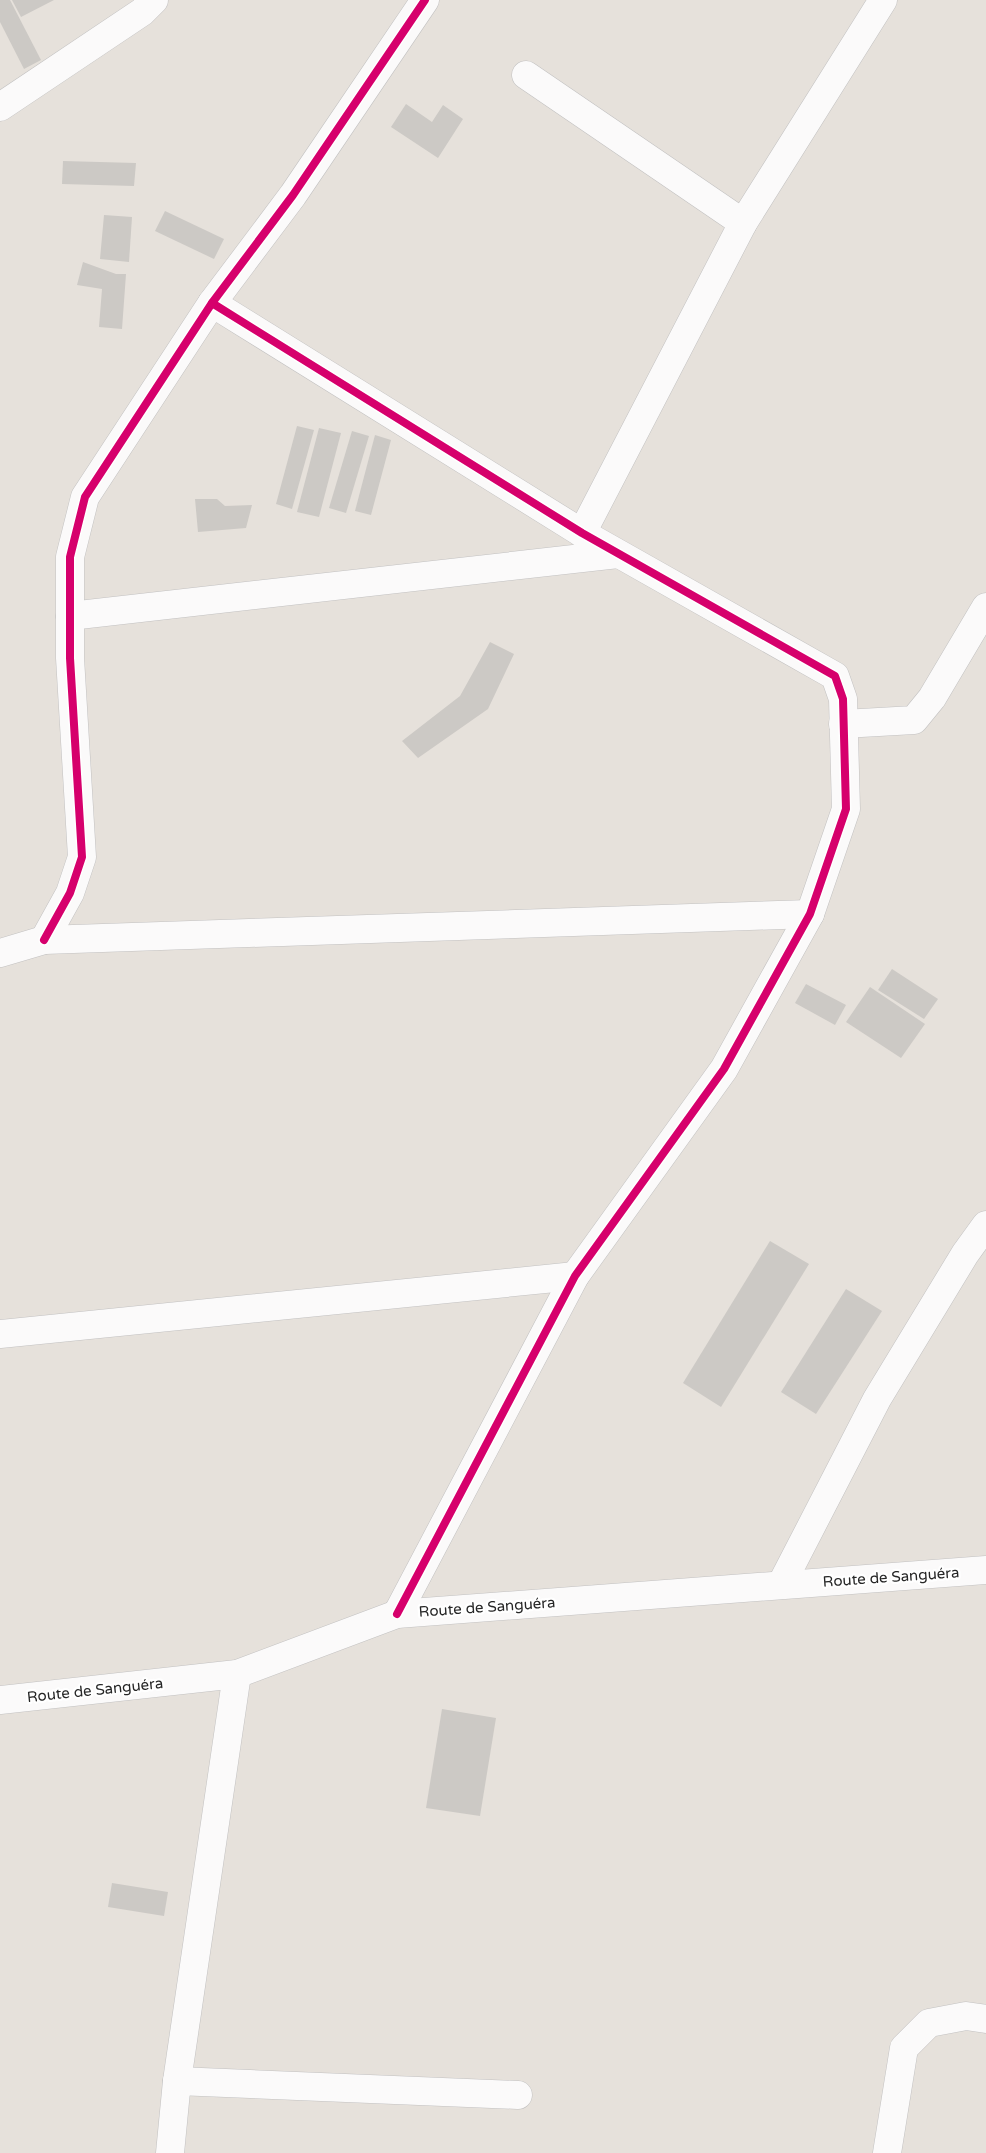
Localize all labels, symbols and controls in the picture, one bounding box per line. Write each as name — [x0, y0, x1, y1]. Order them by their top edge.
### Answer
street label: Route de Sanguéra — [822, 1563, 960, 1591]
street label: Route de Sanguéra — [418, 1593, 556, 1621]
street label: Route de Sanguéra — [26, 1674, 164, 1706]

